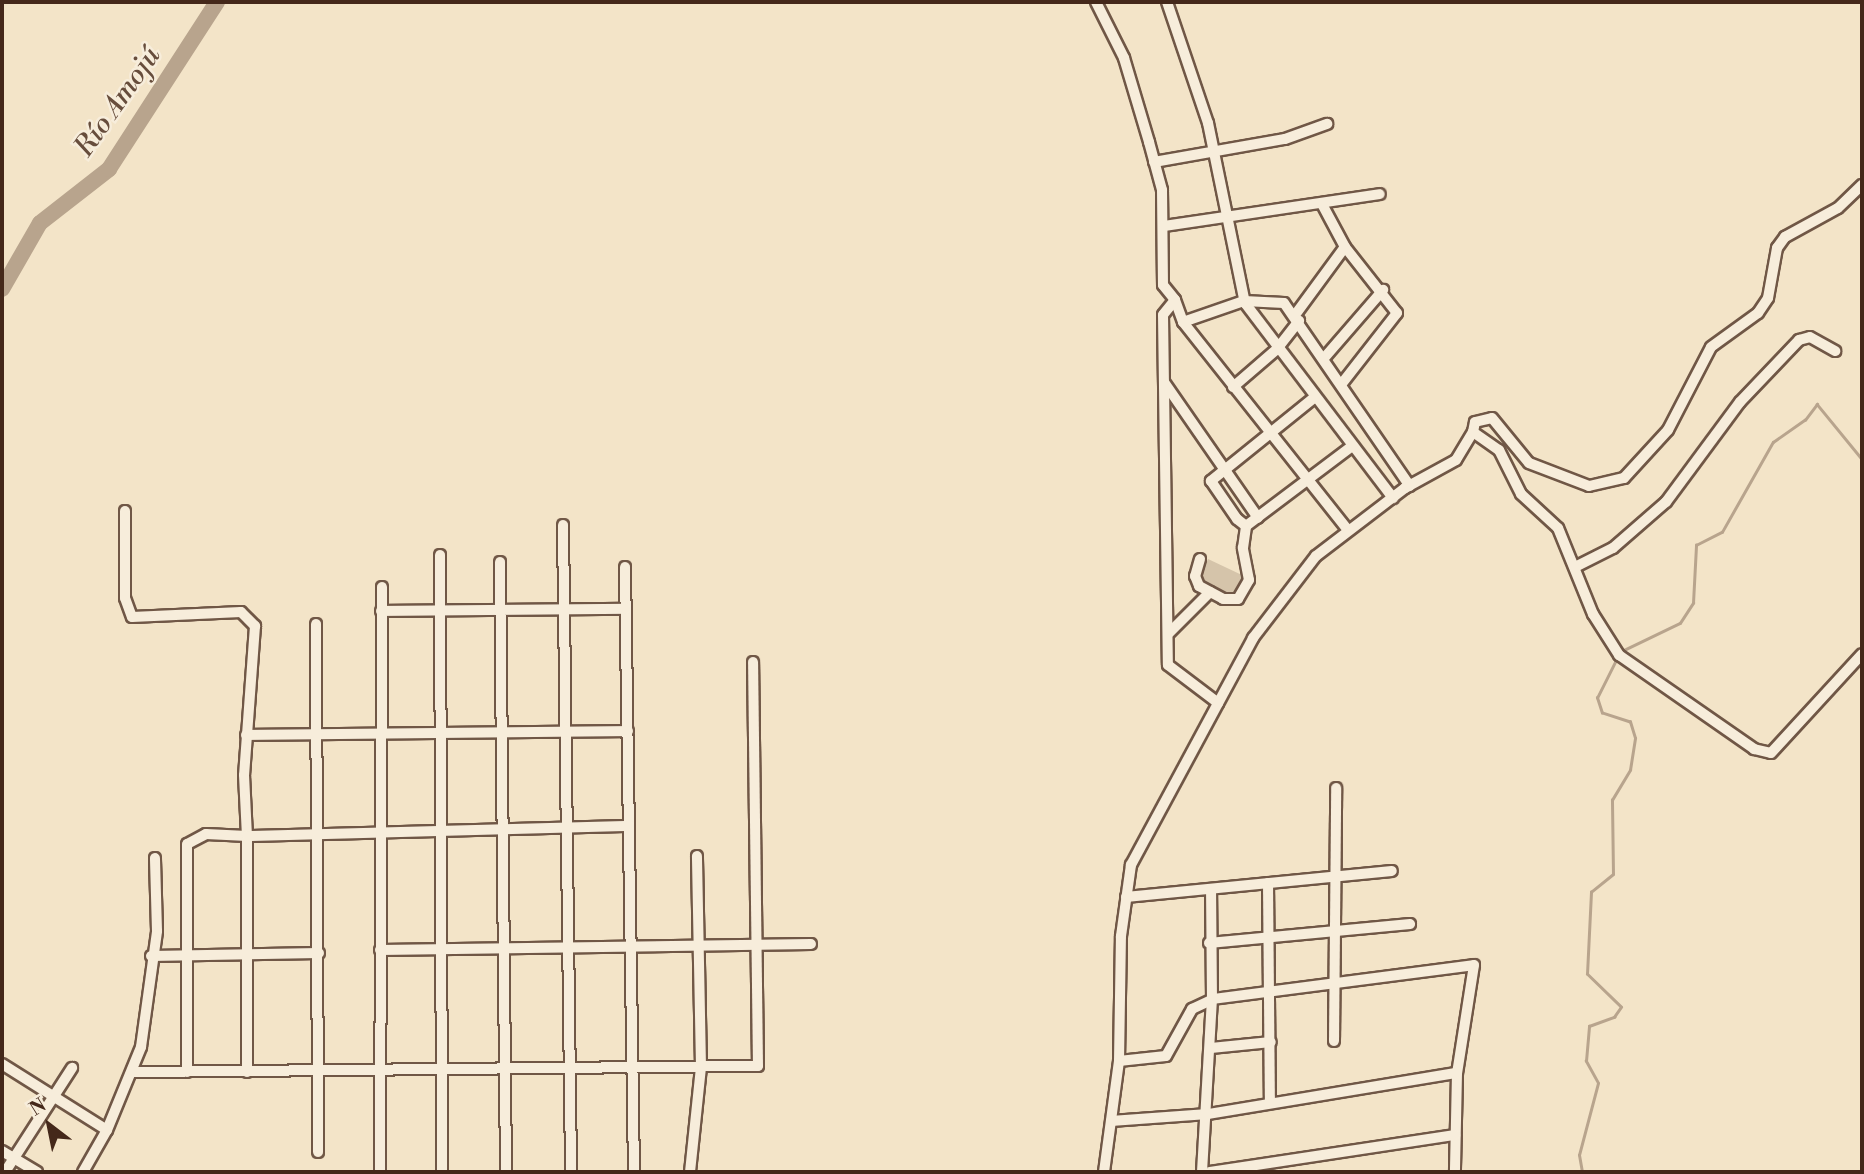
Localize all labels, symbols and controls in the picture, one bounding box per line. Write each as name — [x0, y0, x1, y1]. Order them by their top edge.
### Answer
water label: Río Amojú — [68, 40, 168, 164]
north arrow — [14, 1090, 84, 1160]
text: N — [25, 1093, 51, 1121]

